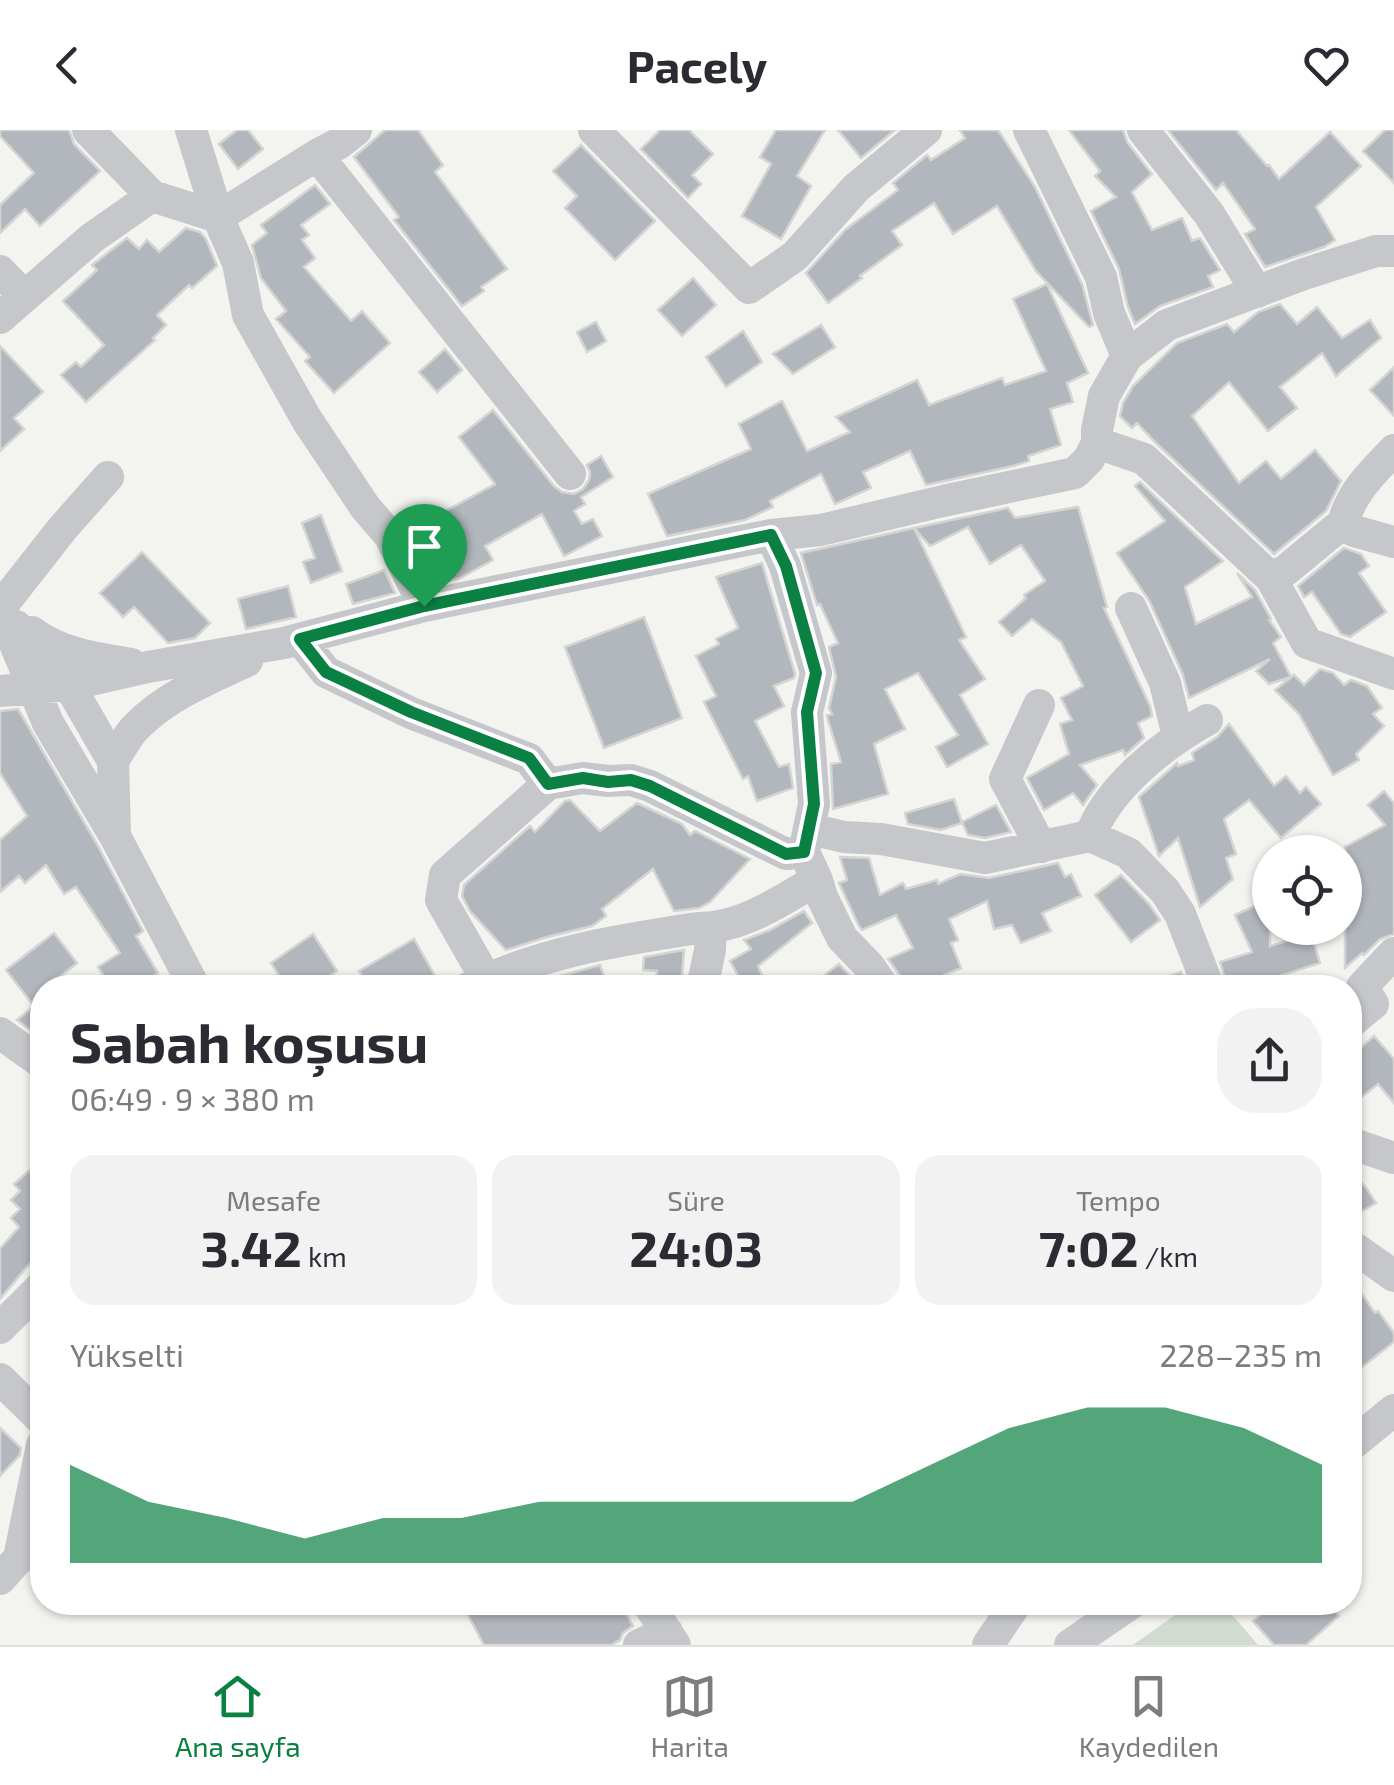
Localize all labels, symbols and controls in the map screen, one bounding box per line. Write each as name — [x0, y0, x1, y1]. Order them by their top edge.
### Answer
icon: back — [40, 38, 95, 93]
text: Pacely — [627, 38, 767, 92]
icon: heart — [1299, 38, 1354, 93]
pin — [382, 504, 467, 607]
icon: arrive — [397, 519, 452, 574]
map controls — [1252, 835, 1362, 945]
button: locate — [1252, 835, 1362, 945]
text: Sabah koşusu — [70, 1008, 428, 1074]
button: share — [1217, 1008, 1322, 1113]
text: 06:49 · 9 × 380 m — [70, 1079, 315, 1117]
text: Mesafe — [226, 1183, 321, 1217]
text: Süre — [667, 1183, 725, 1217]
text: Tempo — [1076, 1183, 1161, 1217]
text: 3.42 — [201, 1217, 302, 1277]
text: 24:03 — [629, 1217, 763, 1277]
text: 7:02 — [1039, 1217, 1139, 1277]
text: km — [302, 1239, 347, 1273]
text: /km — [1139, 1239, 1198, 1273]
text: Yükselti — [70, 1335, 184, 1373]
text: 228–235 m — [1160, 1335, 1322, 1373]
tab: Ana sayfa — [175, 1669, 301, 1763]
tab: Harita — [651, 1669, 729, 1763]
tab: Kaydedilen — [1079, 1669, 1219, 1763]

